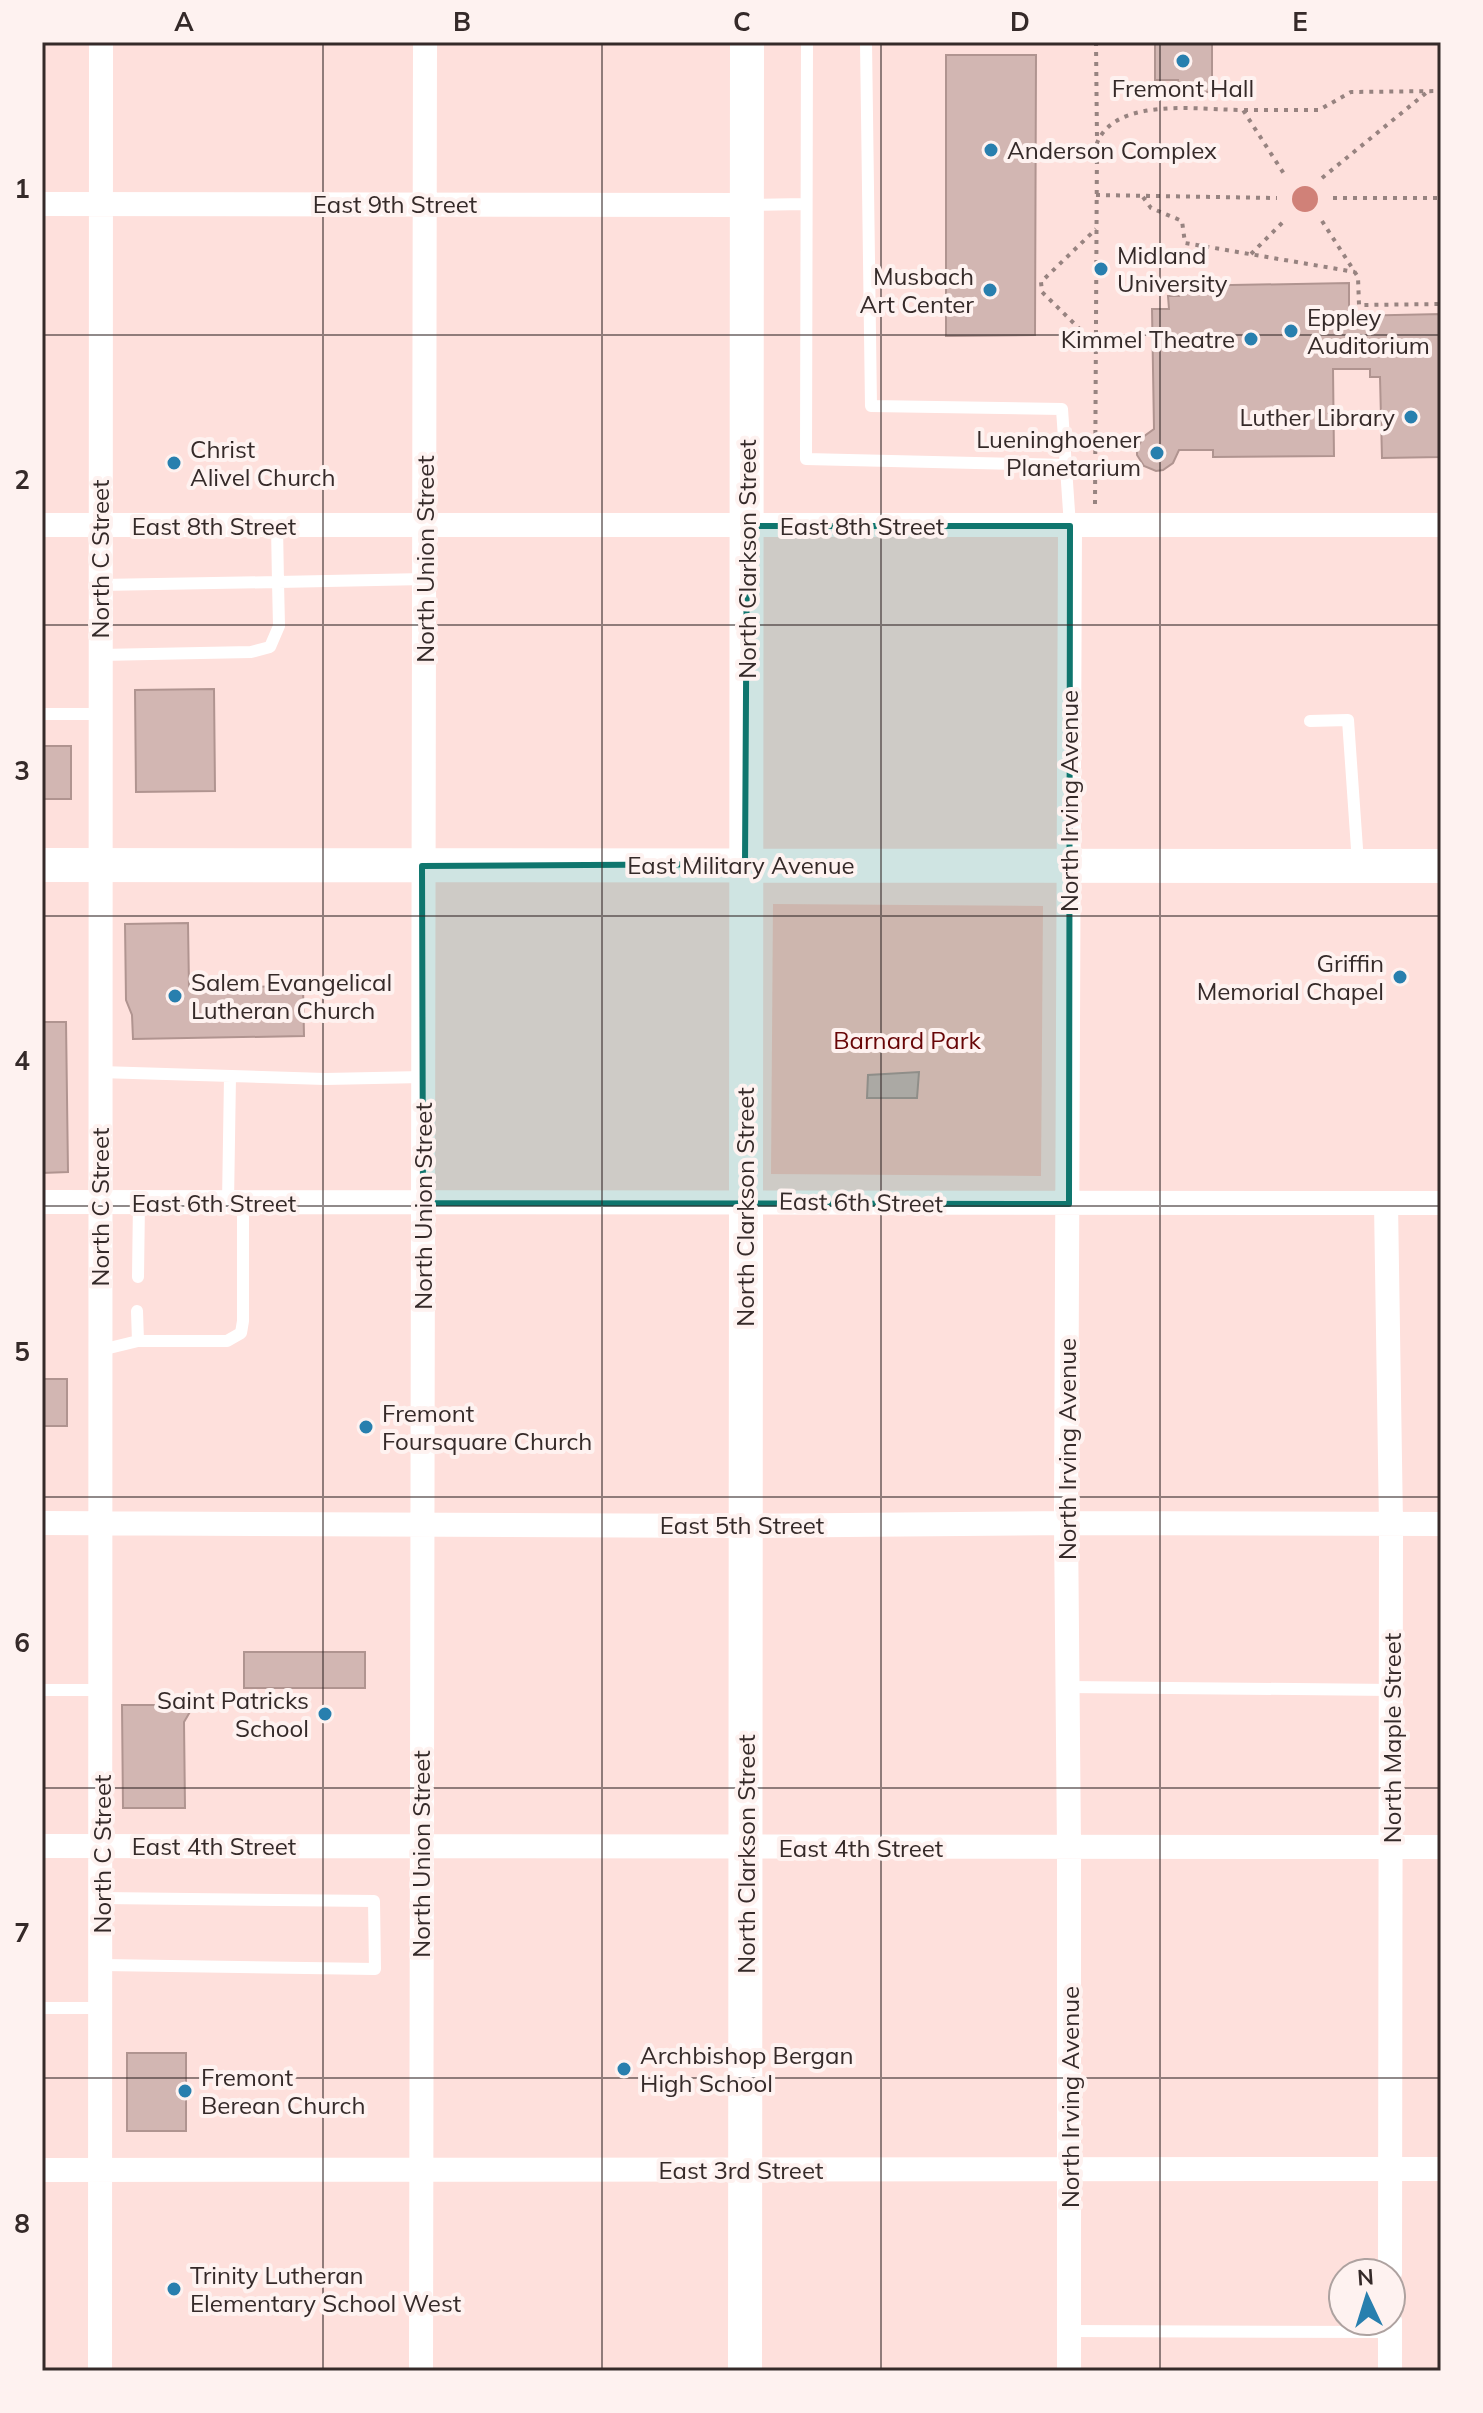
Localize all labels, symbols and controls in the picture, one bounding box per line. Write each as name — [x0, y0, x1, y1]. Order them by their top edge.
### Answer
text: A — [174, 5, 194, 38]
text: B — [453, 5, 471, 38]
text: C — [733, 5, 751, 38]
text: D — [1010, 5, 1030, 38]
text: E — [1292, 5, 1308, 38]
marker: Fremont Hall — [1174, 52, 1192, 70]
place label: Fremont Hall — [1112, 73, 1254, 103]
place label: Anderson Complex — [1007, 135, 1217, 165]
marker: Anderson Complex — [982, 141, 1000, 159]
text: 1 — [14, 172, 30, 205]
street label: East 9th Street — [313, 189, 477, 219]
place label: Midland University — [1117, 240, 1228, 298]
marker: Midland University — [1092, 260, 1110, 278]
place label: Musbach Art Center — [860, 261, 974, 319]
marker: Musbach Art Center — [981, 281, 999, 299]
place label: Eppley Auditorium — [1307, 302, 1430, 360]
marker: Eppley Auditorium — [1282, 322, 1300, 340]
place label: Kimmel Theatre — [1061, 324, 1235, 354]
marker: Kimmel Theatre — [1242, 330, 1260, 348]
place label: Luther Library — [1239, 402, 1395, 432]
marker: Luther Library — [1402, 408, 1420, 426]
place label: Lueninghoener Planetarium — [976, 424, 1141, 482]
place label: Christ Alivel Church — [190, 434, 336, 492]
street label: North Clarkson Street — [732, 439, 762, 679]
marker: Lueninghoener Planetarium — [1148, 444, 1166, 462]
marker: Christ Alivel Church — [165, 454, 183, 472]
street label: North Union Street — [410, 455, 440, 663]
text: 2 — [14, 463, 30, 496]
street label: North C Street — [85, 480, 115, 638]
street label: East 8th Street — [132, 511, 296, 541]
street label: East 8th Street — [780, 511, 944, 541]
street label: North Irving Avenue — [1054, 690, 1084, 912]
text: 3 — [14, 754, 30, 787]
street label: East Military Avenue — [627, 850, 855, 880]
place label: Griffin Memorial Chapel — [1197, 948, 1384, 1006]
place label: Salem Evangelical Lutheran Church — [191, 967, 392, 1025]
marker: Griffin Memorial Chapel — [1391, 968, 1409, 986]
marker: Salem Evangelical Lutheran Church — [166, 987, 184, 1005]
park label: Barnard Park — [833, 1025, 981, 1055]
text: 4 — [14, 1044, 30, 1077]
street label: North Clarkson Street — [730, 1087, 760, 1327]
street label: North Union Street — [408, 1102, 438, 1310]
street label: North C Street — [85, 1128, 115, 1286]
street label: East 6th Street — [779, 1186, 943, 1218]
street label: East 6th Street — [132, 1188, 296, 1218]
text: 5 — [14, 1335, 30, 1368]
street label: North Irving Avenue — [1052, 1338, 1082, 1560]
place label: Fremont Foursquare Church — [382, 1398, 592, 1456]
marker: Fremont Foursquare Church — [357, 1418, 375, 1436]
street label: East 5th Street — [660, 1510, 824, 1540]
text: 6 — [14, 1626, 30, 1659]
street label: North Maple Street — [1377, 1633, 1407, 1843]
place label: Saint Patricks School — [157, 1685, 309, 1743]
marker: Saint Patricks School — [316, 1705, 334, 1723]
street label: North Clarkson Street — [731, 1734, 761, 1974]
street label: North Union Street — [406, 1750, 436, 1958]
street label: North C Street — [87, 1775, 117, 1933]
street label: East 4th Street — [132, 1831, 296, 1861]
street label: East 4th Street — [779, 1833, 943, 1863]
text: 7 — [14, 1916, 30, 1949]
street label: North Irving Avenue — [1055, 1986, 1085, 2208]
place label: Archbishop Bergan High School — [640, 2040, 853, 2098]
marker: Archbishop Bergan High School — [615, 2060, 633, 2078]
place label: Fremont Berean Church — [201, 2062, 366, 2120]
marker: Fremont Berean Church — [176, 2082, 194, 2100]
street label: East 3rd Street — [659, 2155, 823, 2185]
text: 8 — [14, 2207, 30, 2240]
north arrow — [1327, 2257, 1407, 2337]
place label: Trinity Lutheran Elementary School West — [190, 2260, 461, 2318]
text: N — [1356, 2263, 1375, 2292]
marker: Trinity Lutheran Elementary School West — [165, 2280, 183, 2298]

